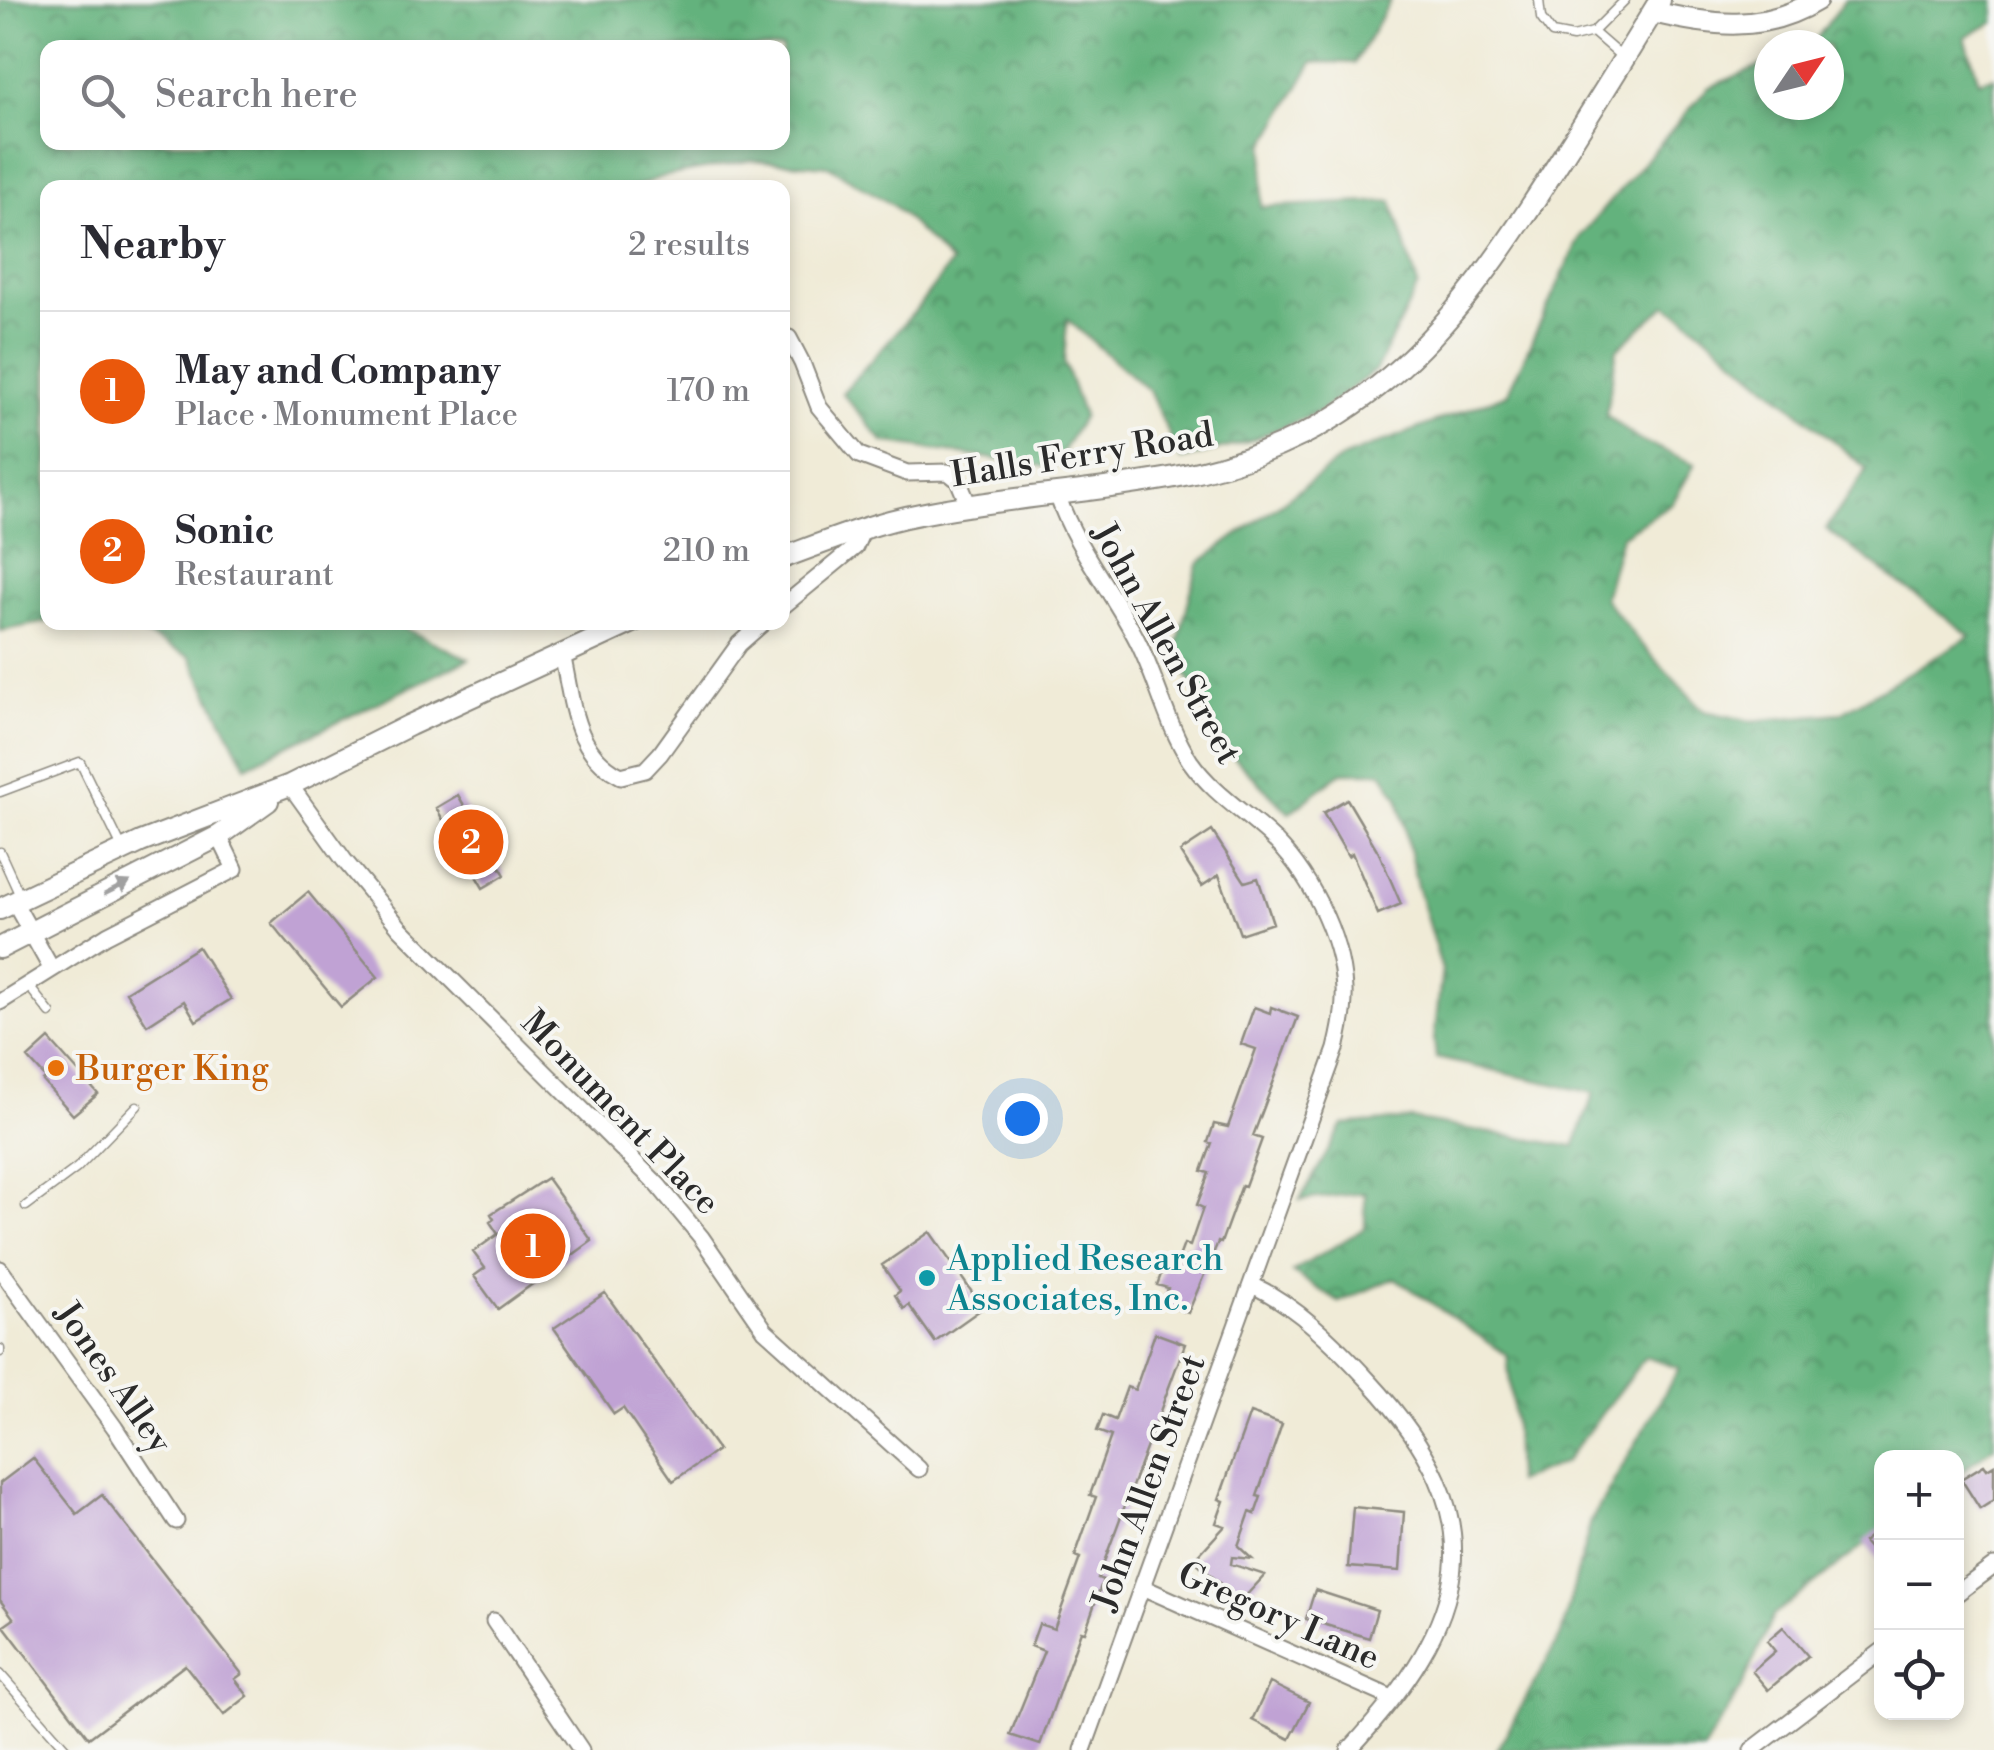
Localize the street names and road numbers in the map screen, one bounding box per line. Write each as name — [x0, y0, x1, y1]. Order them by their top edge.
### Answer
street label: Halls Ferry Road — [948, 414, 1217, 497]
street label: John Allen Street — [1081, 514, 1250, 772]
street label: Monument Place — [512, 1002, 728, 1224]
street label: Jones Alley — [44, 1292, 181, 1463]
street label: John Allen Street — [1082, 1349, 1216, 1618]
street label: Gregory Lane — [1171, 1553, 1386, 1680]

